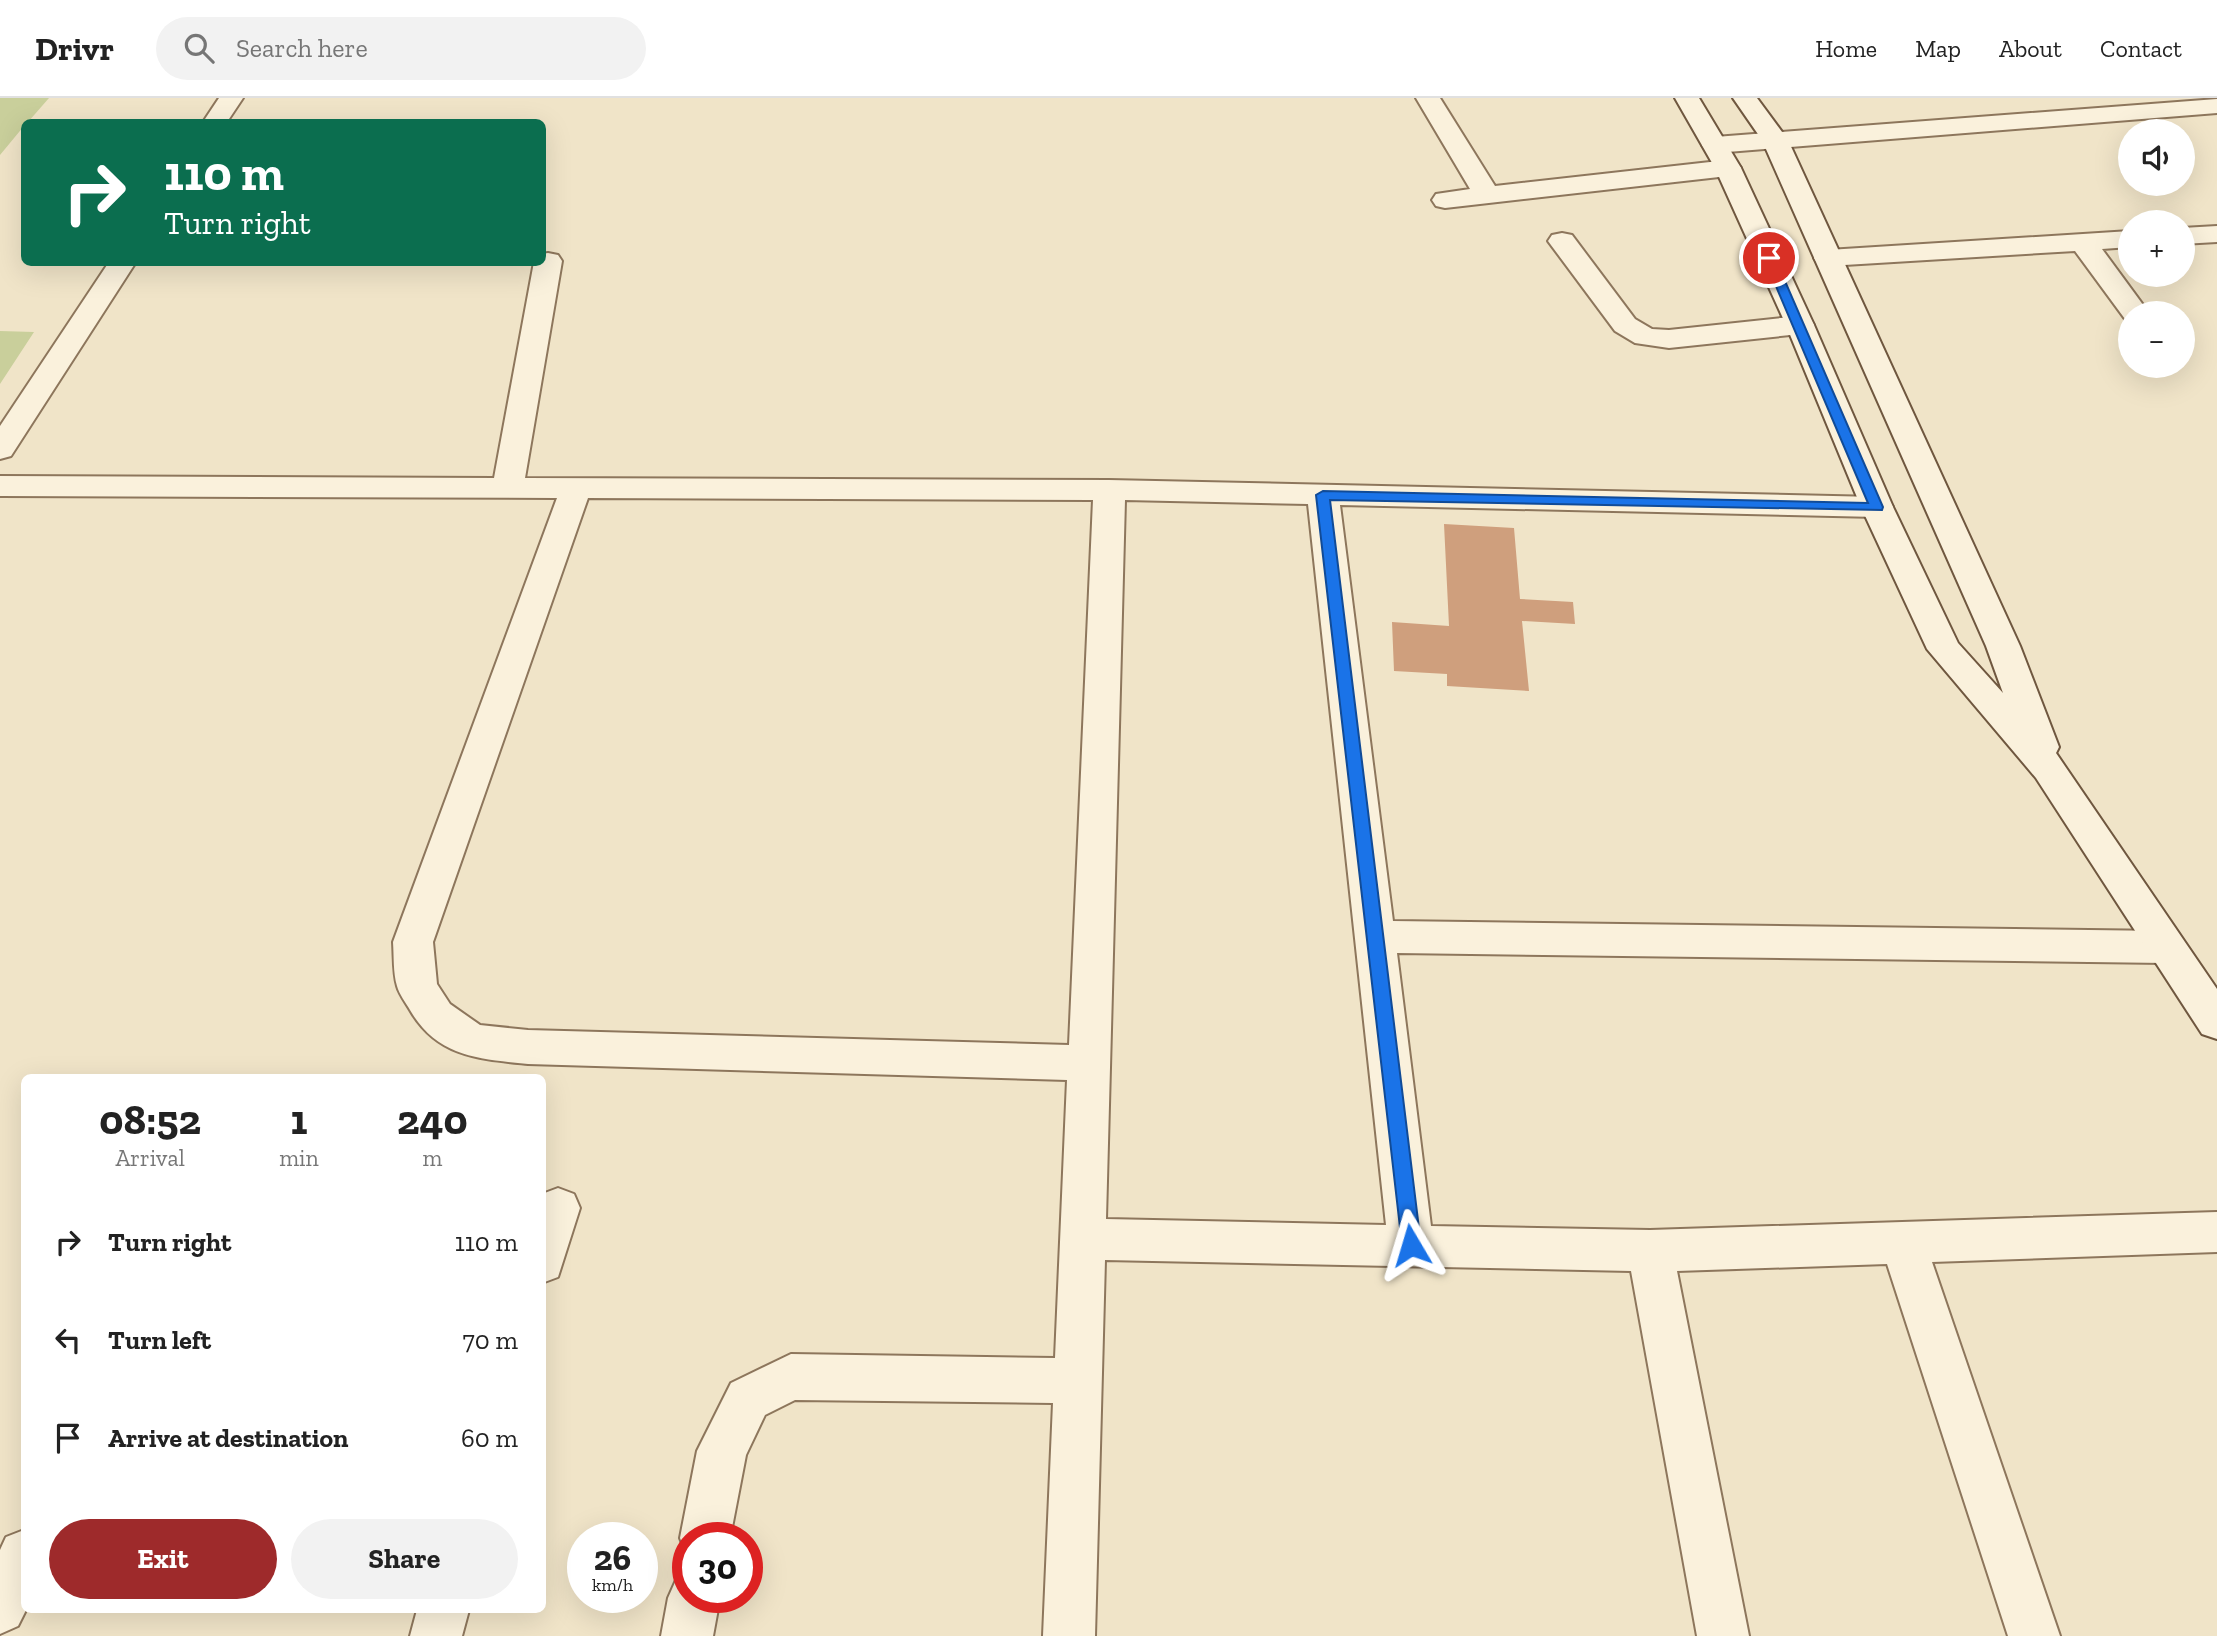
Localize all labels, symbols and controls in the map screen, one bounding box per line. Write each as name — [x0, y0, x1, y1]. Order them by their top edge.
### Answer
search box — [156, 17, 646, 80]
text: Drivr — [35, 29, 114, 68]
icon: search — [180, 29, 218, 67]
text: Search here — [236, 32, 368, 64]
text: Home — [1815, 34, 1877, 63]
text: Map — [1915, 34, 1961, 63]
text: About — [1999, 34, 2062, 63]
text: Contact — [2100, 34, 2182, 63]
map controls — [2118, 119, 2195, 378]
button: sound — [2118, 119, 2195, 196]
text: 110 m — [164, 144, 284, 203]
icon: right — [49, 147, 140, 238]
text: Turn right — [164, 204, 311, 242]
button: + — [2118, 210, 2195, 287]
pin — [1739, 228, 1799, 288]
icon: arrive — [1750, 239, 1788, 277]
button: − — [2118, 301, 2195, 378]
text: 08:52 — [99, 1094, 201, 1145]
text: 1 — [291, 1094, 307, 1145]
text: 240 — [397, 1094, 468, 1145]
text: Arrival — [115, 1144, 185, 1172]
text: min — [279, 1144, 319, 1172]
text: m — [422, 1144, 442, 1172]
position arrow — [1374, 1208, 1448, 1282]
icon: right — [49, 1223, 87, 1261]
text: Turn right — [108, 1226, 231, 1258]
text: 110 m — [455, 1226, 518, 1258]
icon: left — [49, 1321, 87, 1359]
text: Turn left — [108, 1324, 211, 1356]
text: 70 m — [462, 1324, 518, 1356]
icon: arrive — [49, 1419, 87, 1457]
text: Arrive at destination — [108, 1422, 348, 1454]
text: 60 m — [461, 1422, 518, 1454]
button: Exit — [49, 1519, 277, 1599]
button: Share — [291, 1519, 518, 1599]
speed limit sign: 30 — [672, 1522, 763, 1613]
text: 26 — [594, 1537, 631, 1579]
text: km/h — [592, 1574, 633, 1596]

